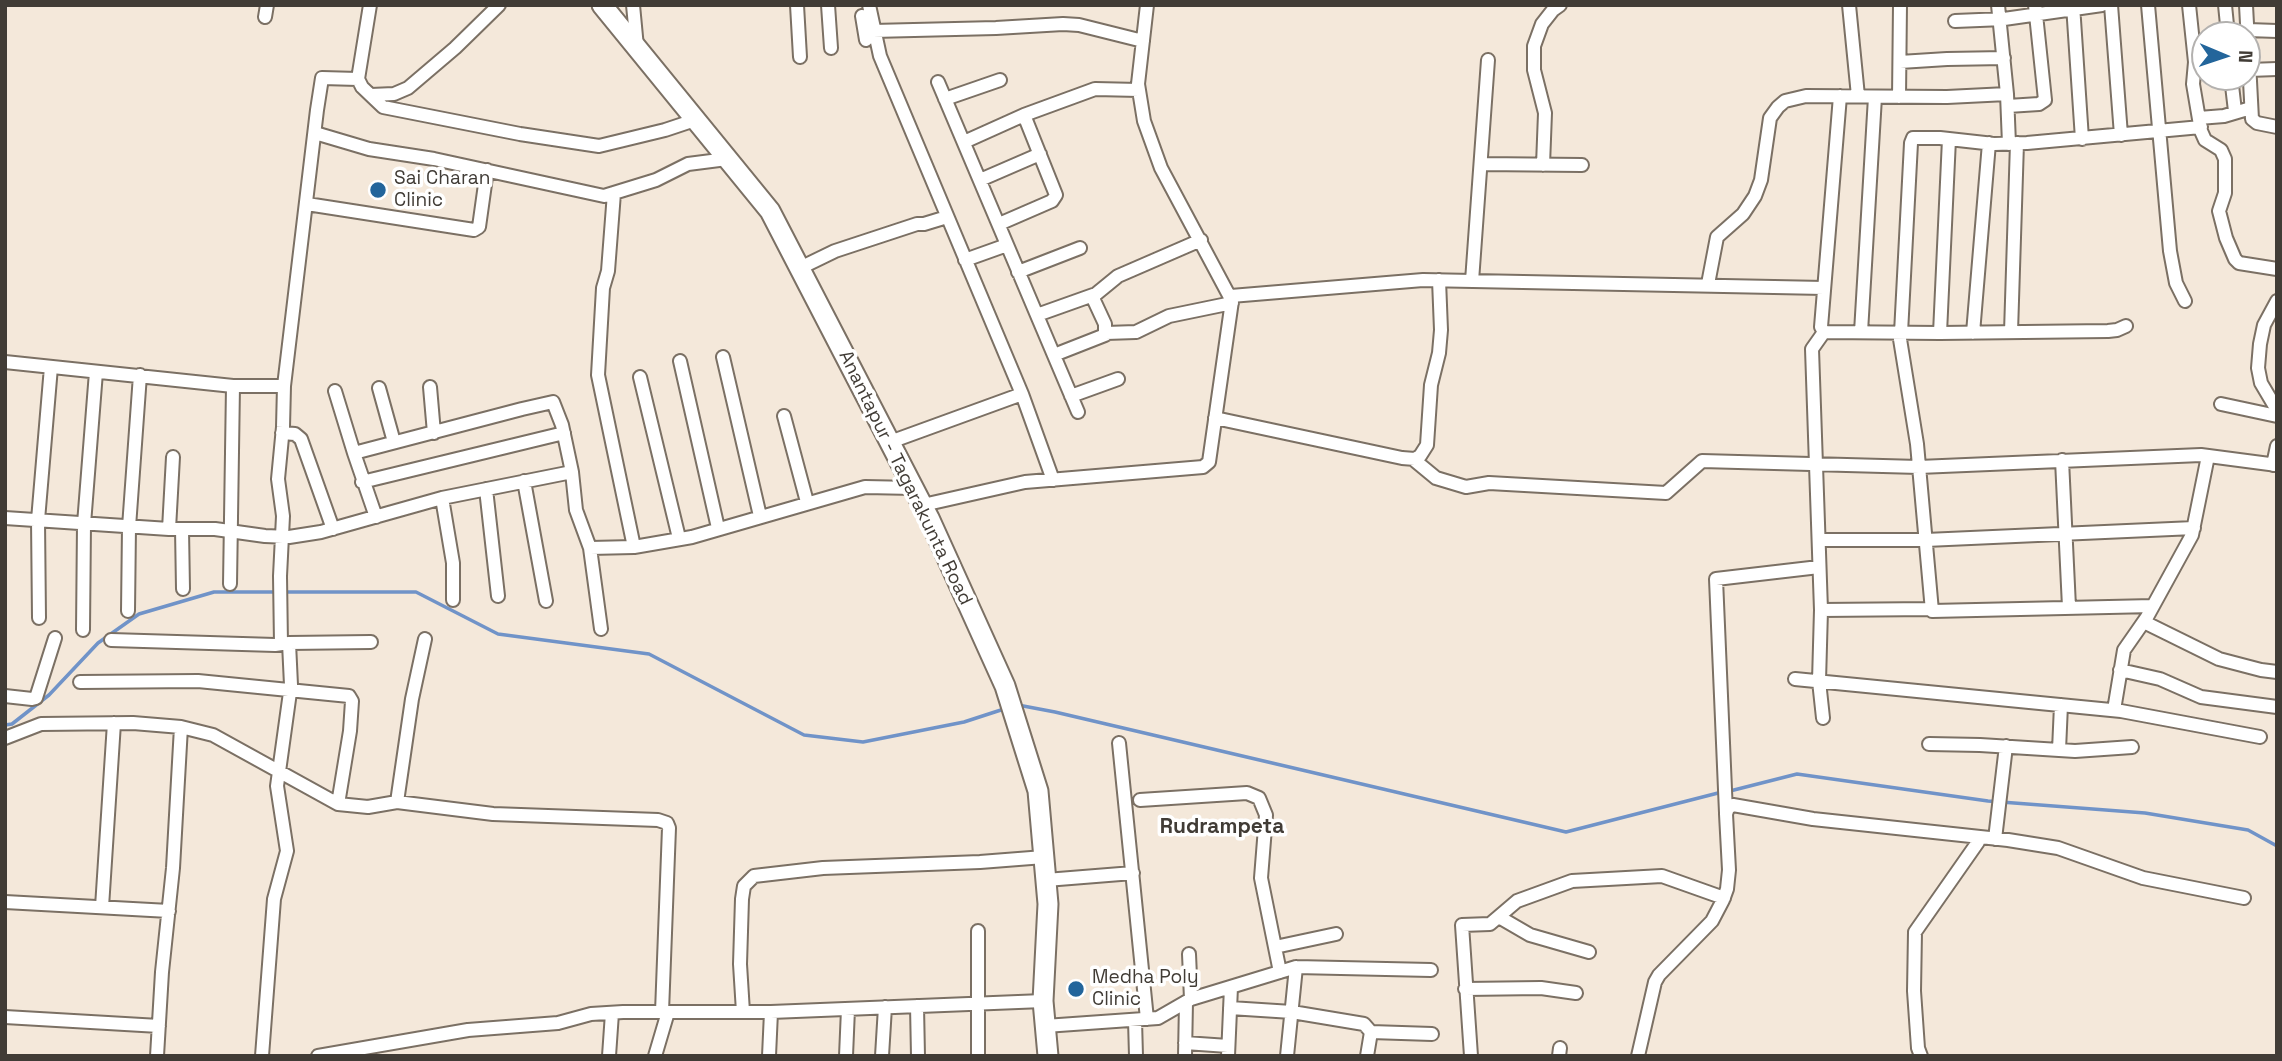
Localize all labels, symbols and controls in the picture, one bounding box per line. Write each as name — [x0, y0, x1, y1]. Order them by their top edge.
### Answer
north arrow — [2191, 21, 2261, 91]
text: N — [2233, 50, 2258, 63]
place label: Sai Charan Clinic — [394, 168, 490, 212]
marker: Sai Charan Clinic — [368, 180, 388, 200]
street label: Anantapur - Tagarakunta Road — [833, 347, 977, 609]
district label: Rudrampeta — [1160, 814, 1284, 840]
place label: Medha Poly Clinic — [1092, 967, 1199, 1011]
marker: Medha Poly Clinic — [1066, 979, 1086, 999]

